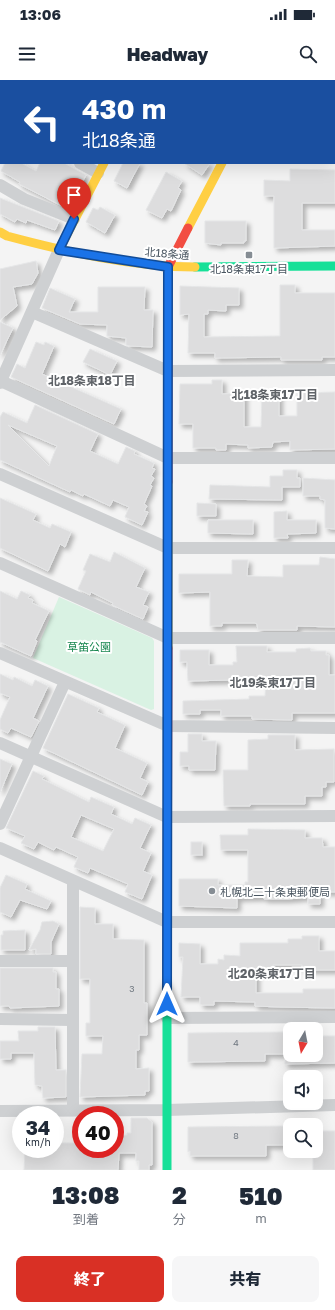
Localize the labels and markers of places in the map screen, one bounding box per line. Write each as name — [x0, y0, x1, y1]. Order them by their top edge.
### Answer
pin — [57, 178, 91, 219]
marker: 北18条東17丁目 — [244, 250, 254, 260]
place label: 北18条東17丁目 — [210, 262, 288, 275]
place label: 札幌北二十条東郵便局 — [220, 885, 330, 898]
marker: 札幌北二十条東郵便局 — [207, 886, 217, 896]

